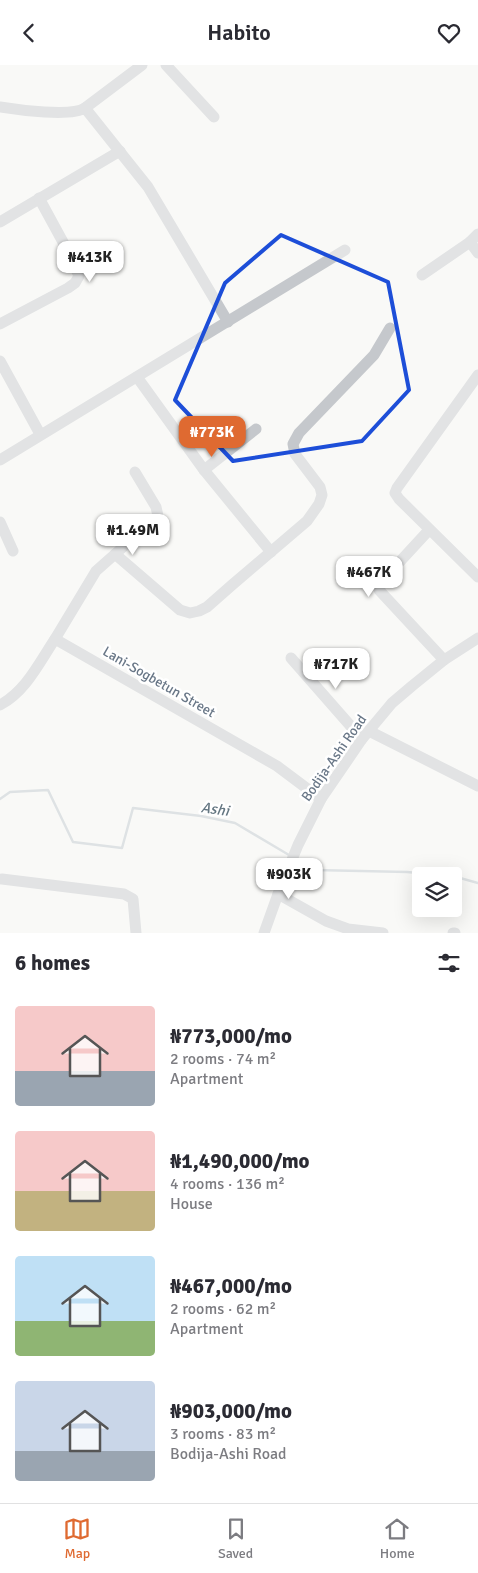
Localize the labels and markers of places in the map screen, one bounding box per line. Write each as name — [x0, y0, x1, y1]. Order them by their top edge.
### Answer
pin: ₦413K — [55, 241, 125, 283]
pin: ₦773K — [177, 415, 247, 458]
pin: ₦1.49M — [92, 513, 174, 556]
pin: ₦467K — [334, 555, 404, 598]
pin: ₦717K — [301, 647, 371, 690]
pin: ₦903K — [254, 857, 324, 900]

